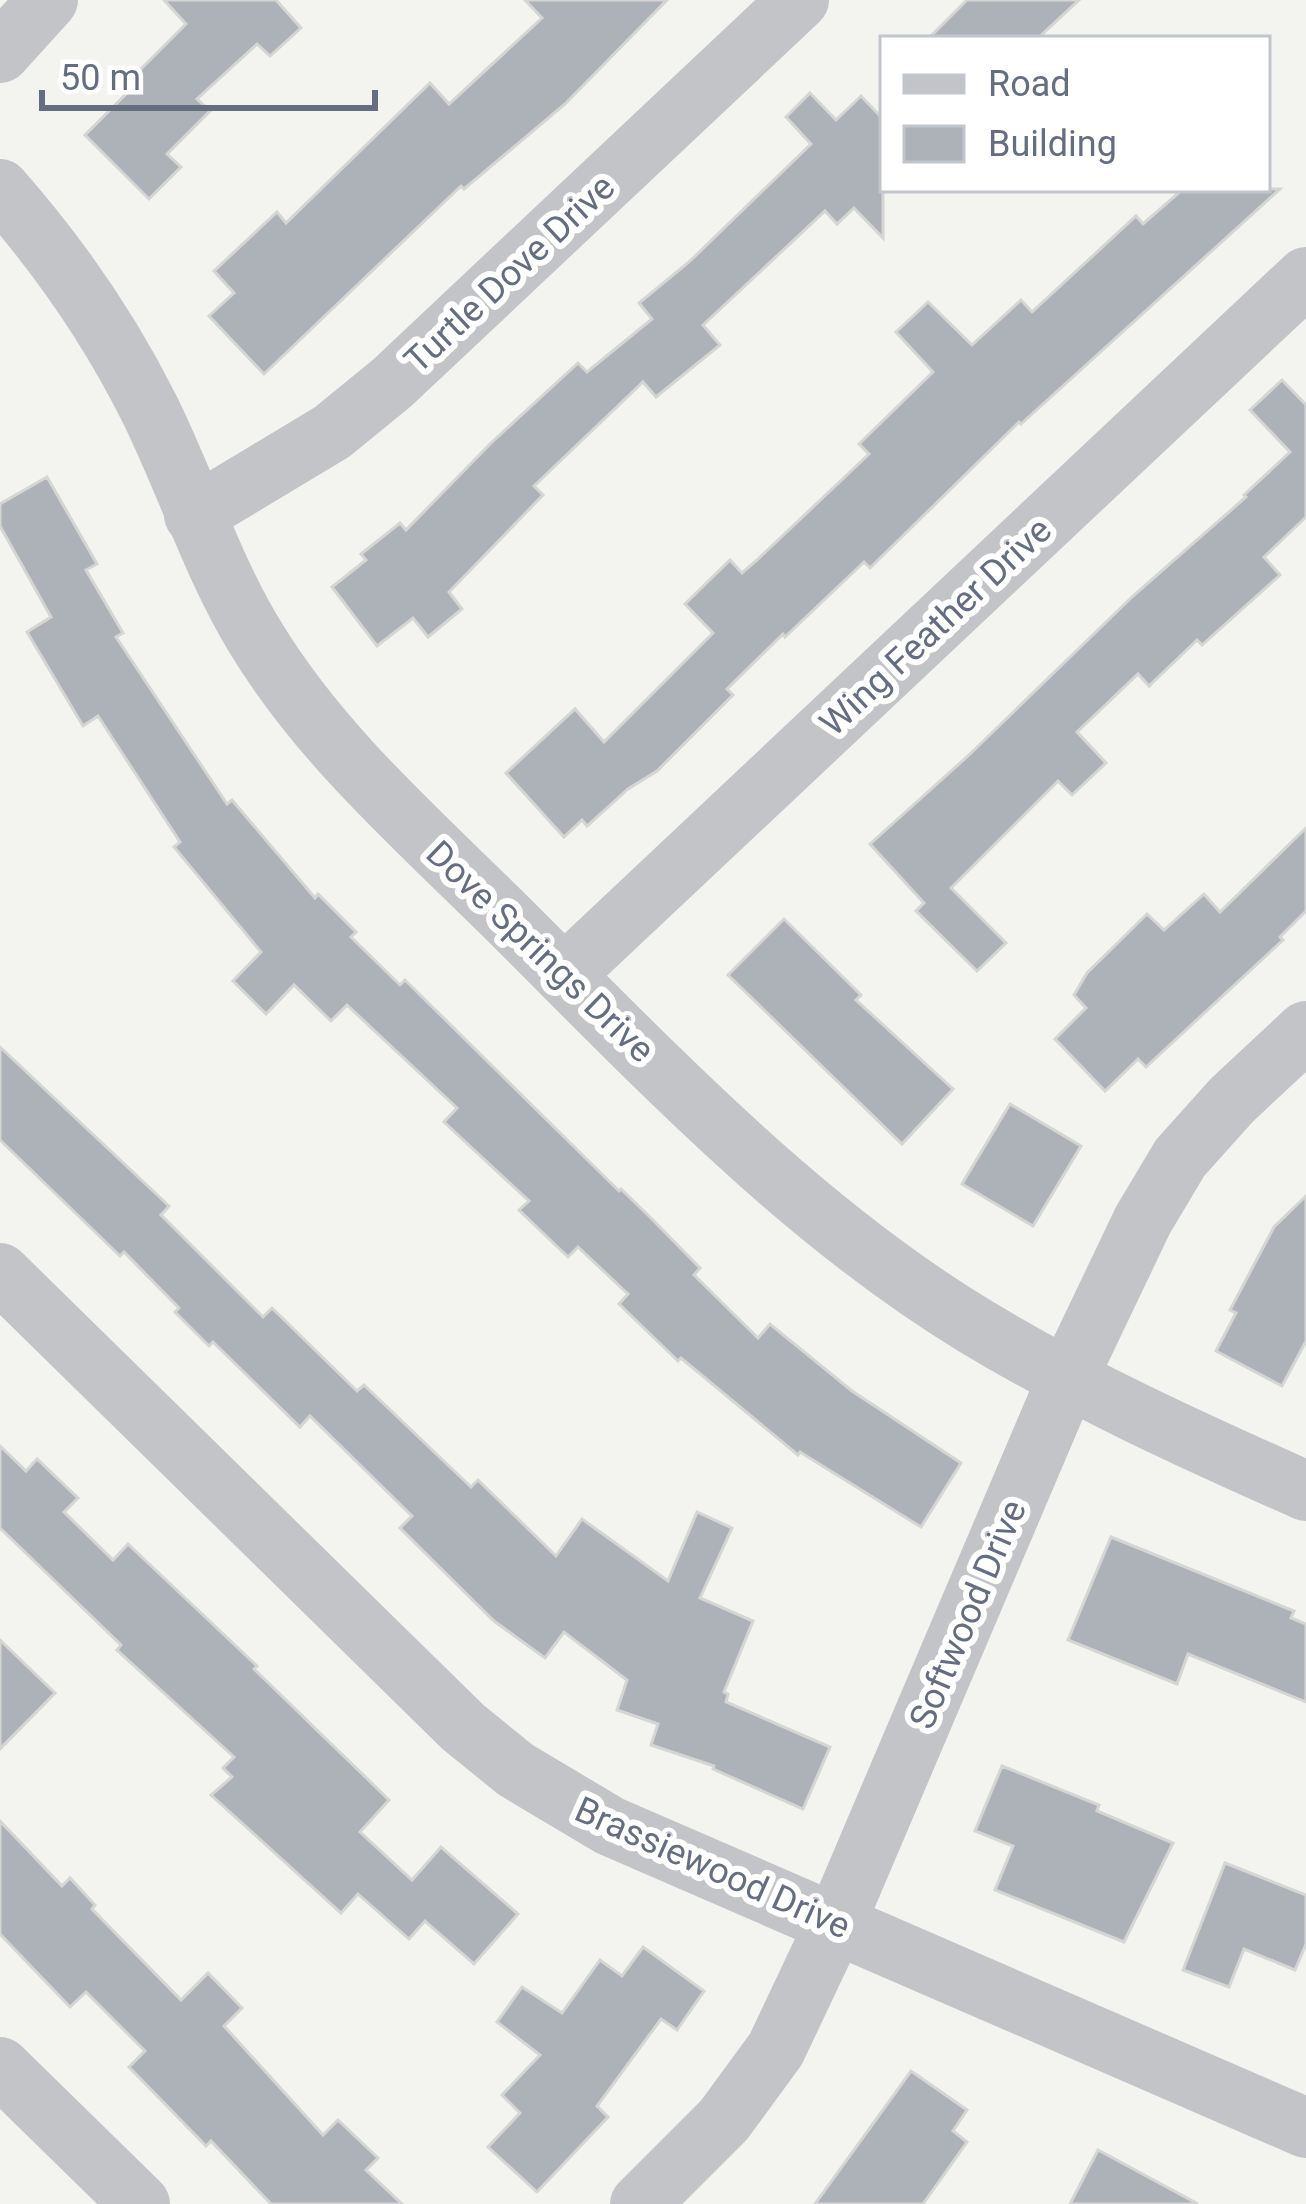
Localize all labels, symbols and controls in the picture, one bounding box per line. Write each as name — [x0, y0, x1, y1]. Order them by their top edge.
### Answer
scale bar — [42, 36, 375, 110]
legend — [880, 36, 1270, 192]
text: 50 m — [60, 57, 141, 99]
text: Road — [988, 63, 1071, 105]
text: Building — [988, 123, 1117, 165]
street label: Turtle Dove Drive — [396, 166, 623, 382]
street label: Wing Feather Drive — [811, 509, 1060, 745]
street label: Dove Springs Drive — [418, 832, 663, 1071]
street label: Softwood Drive — [901, 1494, 1035, 1735]
street label: Brassiewood Drive — [569, 1788, 857, 1947]

